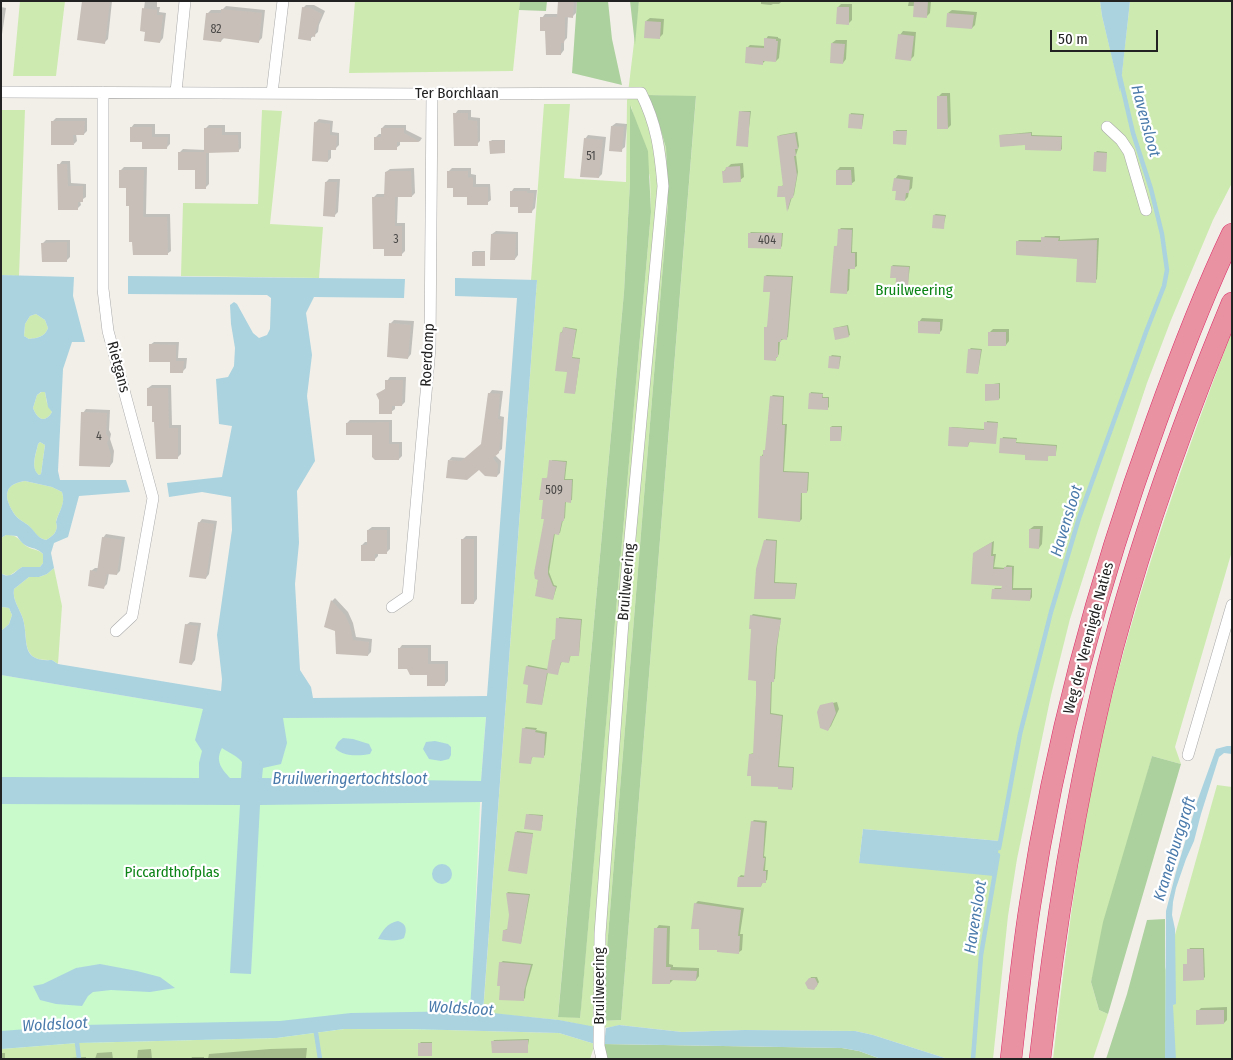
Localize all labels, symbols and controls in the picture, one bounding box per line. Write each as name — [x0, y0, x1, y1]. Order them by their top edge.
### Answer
scale bar — [1053, 20, 1160, 52]
house number: 82 — [210, 23, 222, 37]
text: 50 m — [1058, 30, 1088, 48]
water label: Havensloot — [1126, 83, 1164, 159]
street label: Ter Borchlaan — [415, 85, 499, 103]
house number: 51 — [586, 150, 596, 164]
house number: 3 — [393, 233, 399, 247]
house number: 404 — [758, 234, 776, 248]
park label: Bruilweering — [875, 282, 953, 300]
street label: Roerdomp — [417, 323, 439, 387]
street label: Rietgans — [103, 339, 133, 395]
house number: 4 — [96, 430, 102, 444]
water label: Havensloot — [1047, 483, 1087, 559]
house number: 509 — [545, 484, 563, 498]
street label: Bruilweering — [615, 543, 639, 621]
street label: Weg der Verenigde Naties — [1060, 560, 1118, 716]
water label: Bruilweringertochtsloot — [273, 770, 427, 790]
water label: Kranenburggraft — [1150, 795, 1200, 903]
park label: Piccardthofplas — [124, 864, 220, 882]
water label: Havensloot — [961, 879, 991, 955]
street label: Bruilweering — [591, 947, 609, 1025]
water label: Woldsloot — [428, 998, 494, 1020]
water label: Woldsloot — [22, 1014, 88, 1036]

